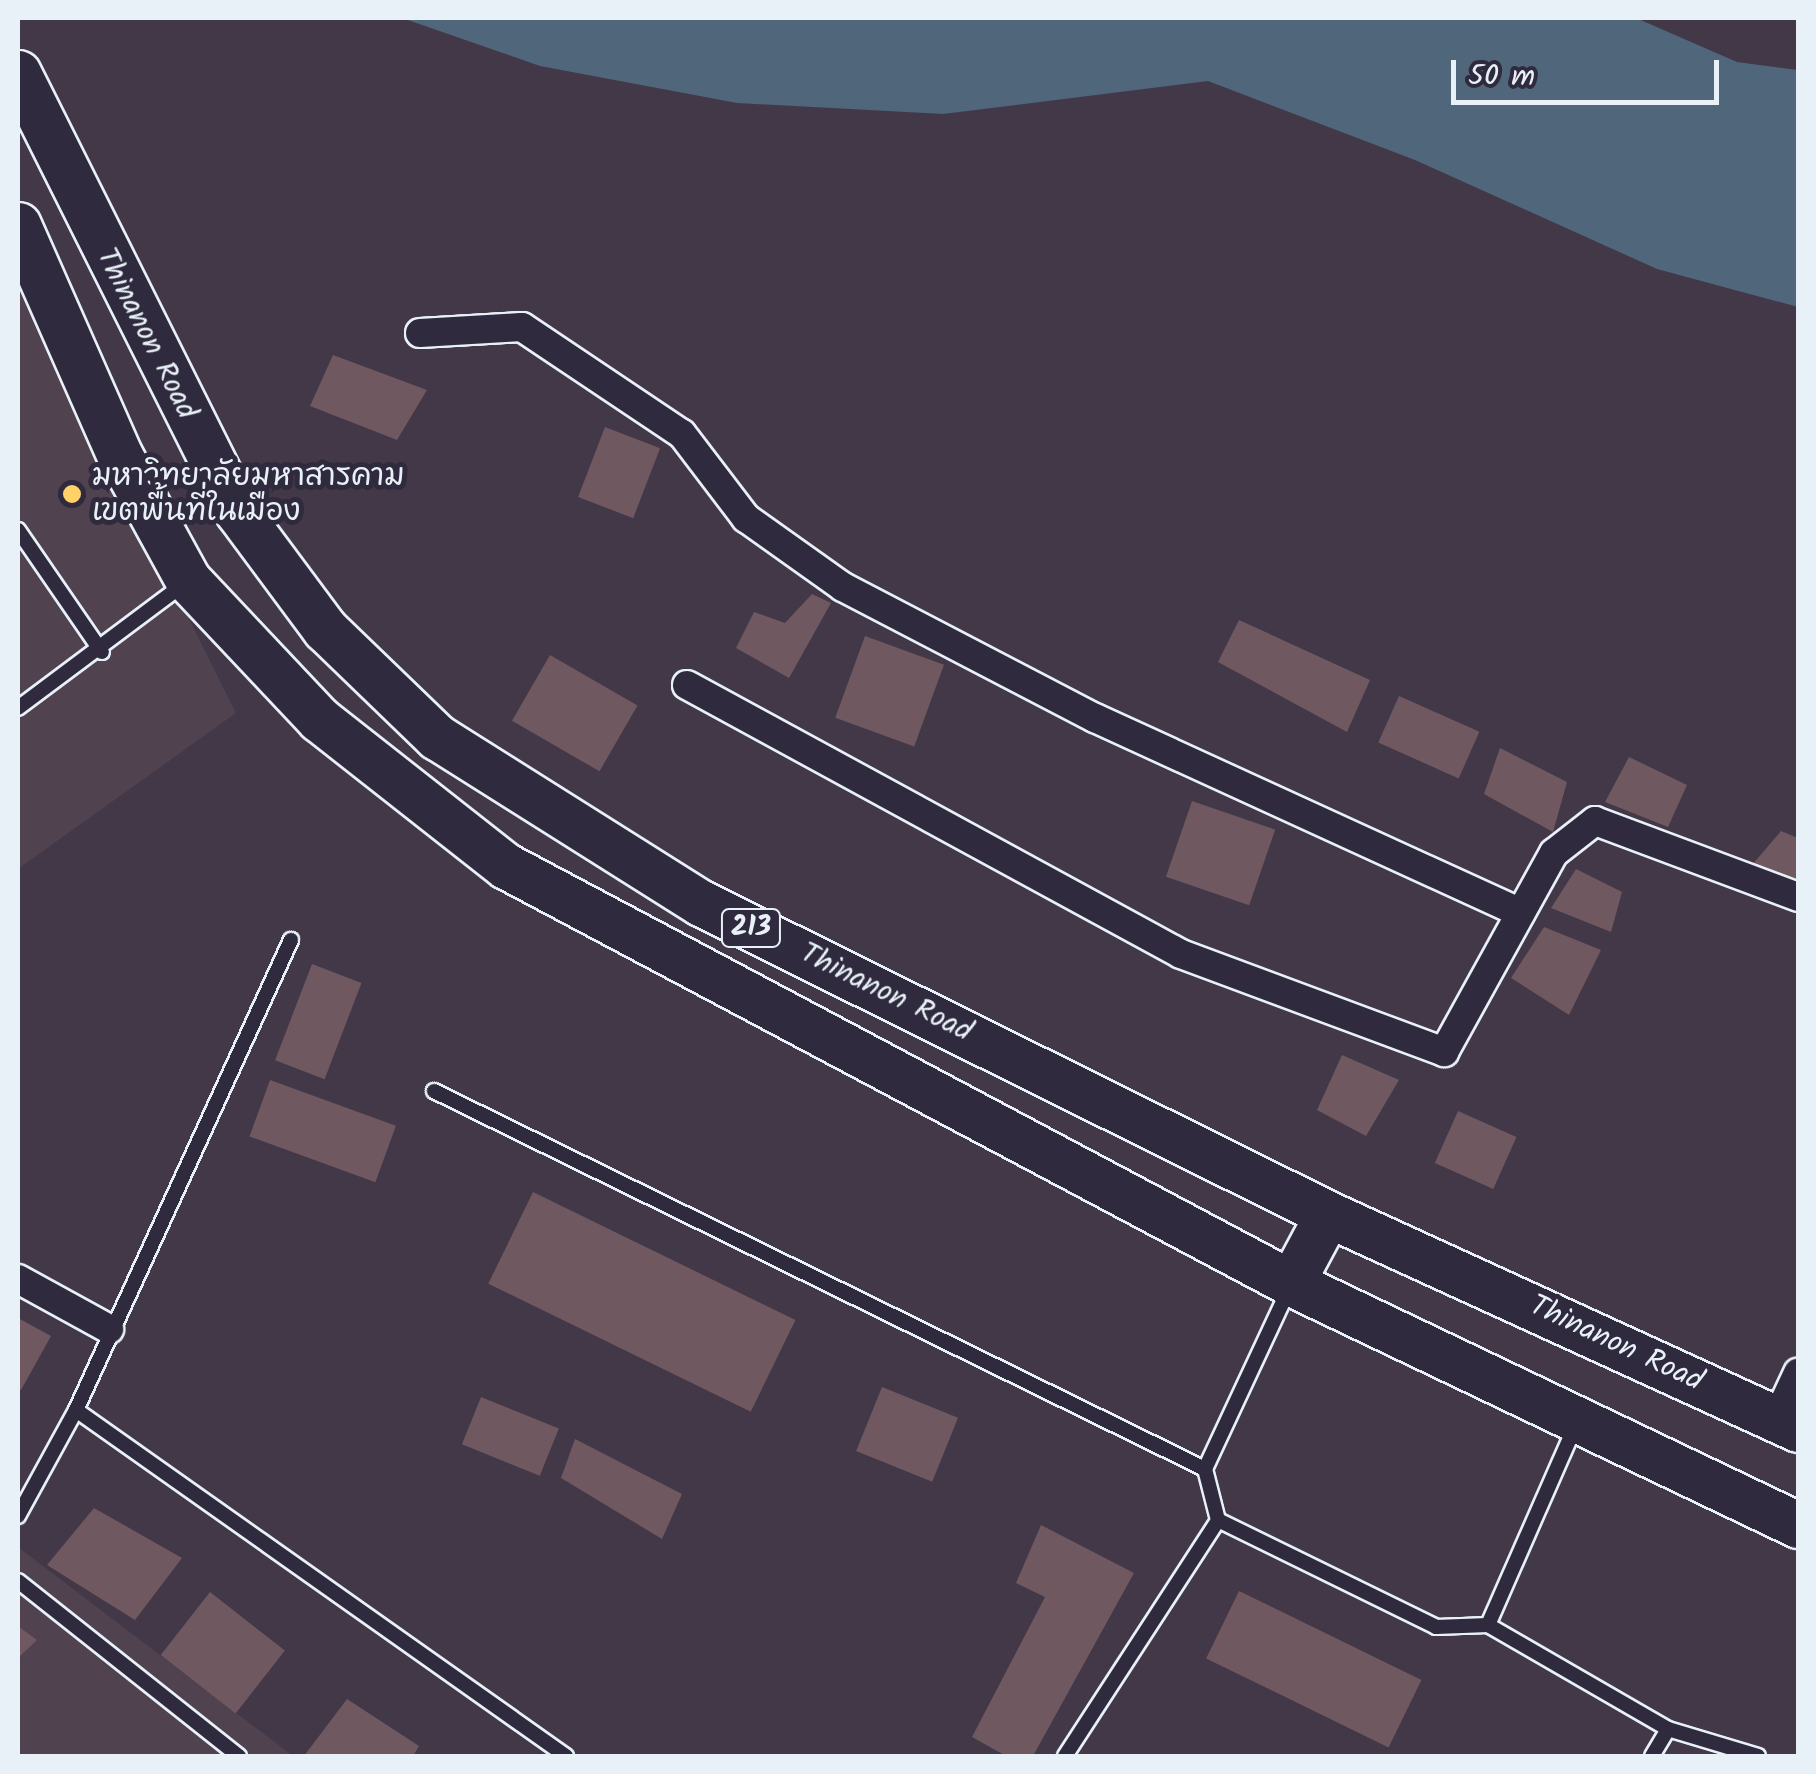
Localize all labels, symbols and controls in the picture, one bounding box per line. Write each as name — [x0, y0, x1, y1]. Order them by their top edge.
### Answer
scale bar — [1456, 40, 1724, 102]
text: 50 m — [1468, 53, 1535, 101]
street label: Thinanon Road — [87, 242, 205, 426]
place label: มหาวิทยาลัยมหาสารคาม เขตพื้นที่ในเมือง — [92, 459, 405, 530]
marker: มหาวิทยาลัยมหาสารคาม เขตพื้นที่ในเมือง — [61, 483, 83, 505]
road number: 213 — [718, 905, 784, 951]
street label: Thinanon Road — [794, 936, 978, 1050]
street label: Thinanon Road — [1524, 1288, 1708, 1400]

